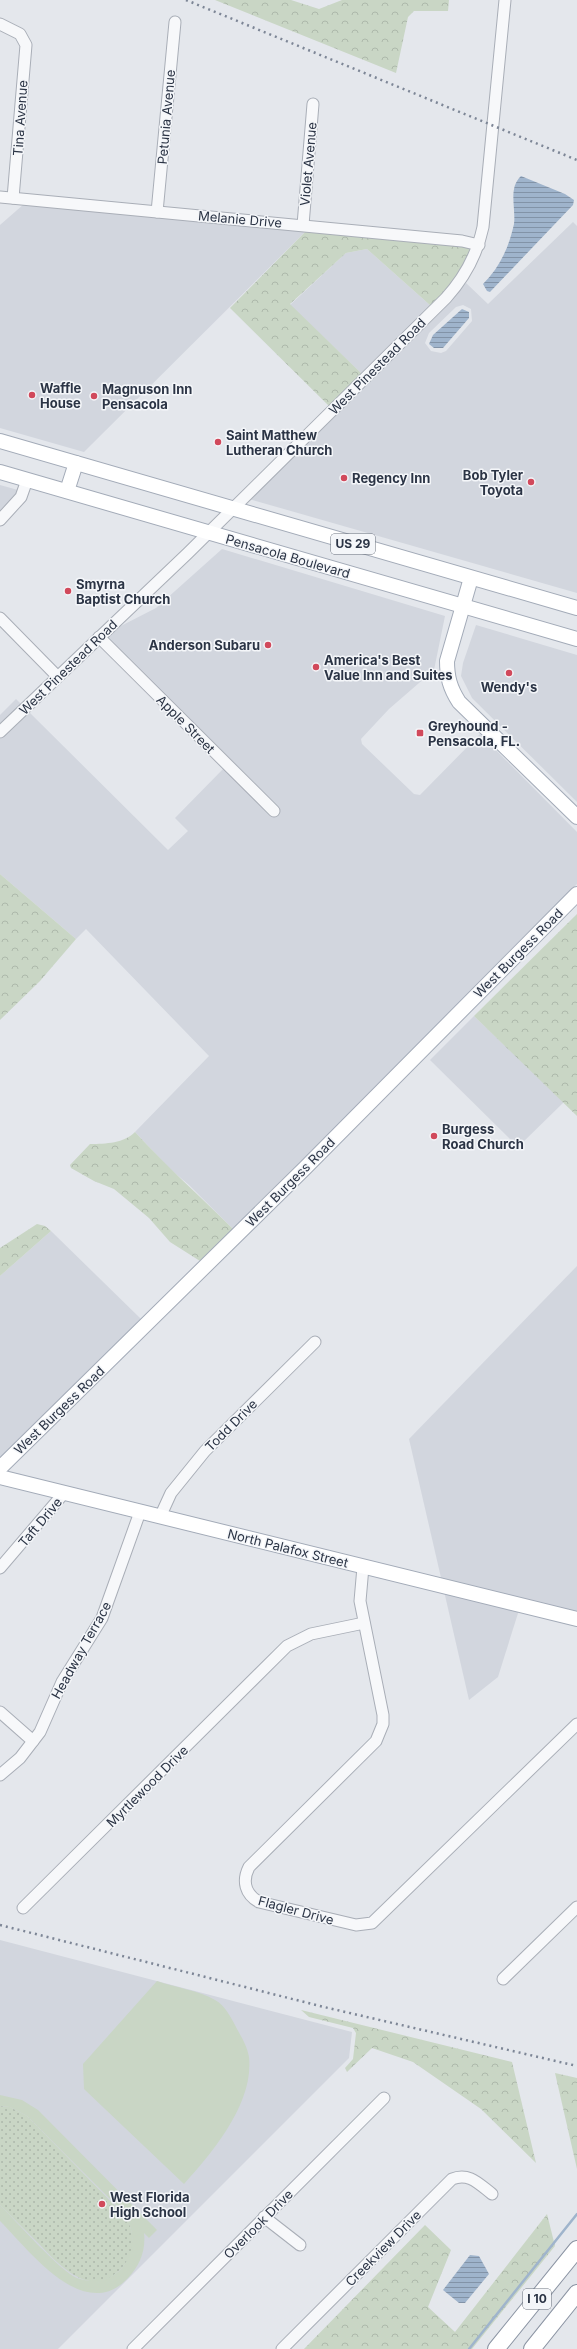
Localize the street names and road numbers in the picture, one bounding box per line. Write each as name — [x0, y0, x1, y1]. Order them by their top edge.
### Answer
street label: Petunia Avenue — [154, 69, 178, 165]
street label: Tina Avenue — [9, 80, 31, 156]
street label: Violet Avenue — [296, 121, 320, 207]
street label: Melanie Drive — [197, 207, 283, 231]
street label: West Pinestead Road — [325, 314, 429, 418]
street label: Pensacola Boulevard — [224, 531, 352, 581]
road number: US 29 — [331, 534, 375, 554]
street label: West Pinestead Road — [16, 616, 120, 718]
street label: Apple Street — [153, 691, 219, 757]
street label: West Burgess Road — [470, 905, 566, 1001]
street label: West Burgess Road — [242, 1134, 338, 1230]
street label: West Burgess Road — [10, 1363, 108, 1457]
street label: Todd Drive — [202, 1396, 260, 1454]
street label: Taft Drive — [15, 1494, 65, 1550]
street label: North Palafox Street — [226, 1525, 350, 1571]
street label: Headway Terrace — [48, 1599, 114, 1701]
street label: Myrtlewood Drive — [103, 1742, 191, 1830]
street label: Flagler Drive — [256, 1892, 336, 1928]
street label: Overlook Drive — [220, 2186, 296, 2262]
street label: Creekview Drive — [342, 2207, 424, 2289]
road number: I 10 — [523, 2289, 551, 2309]

